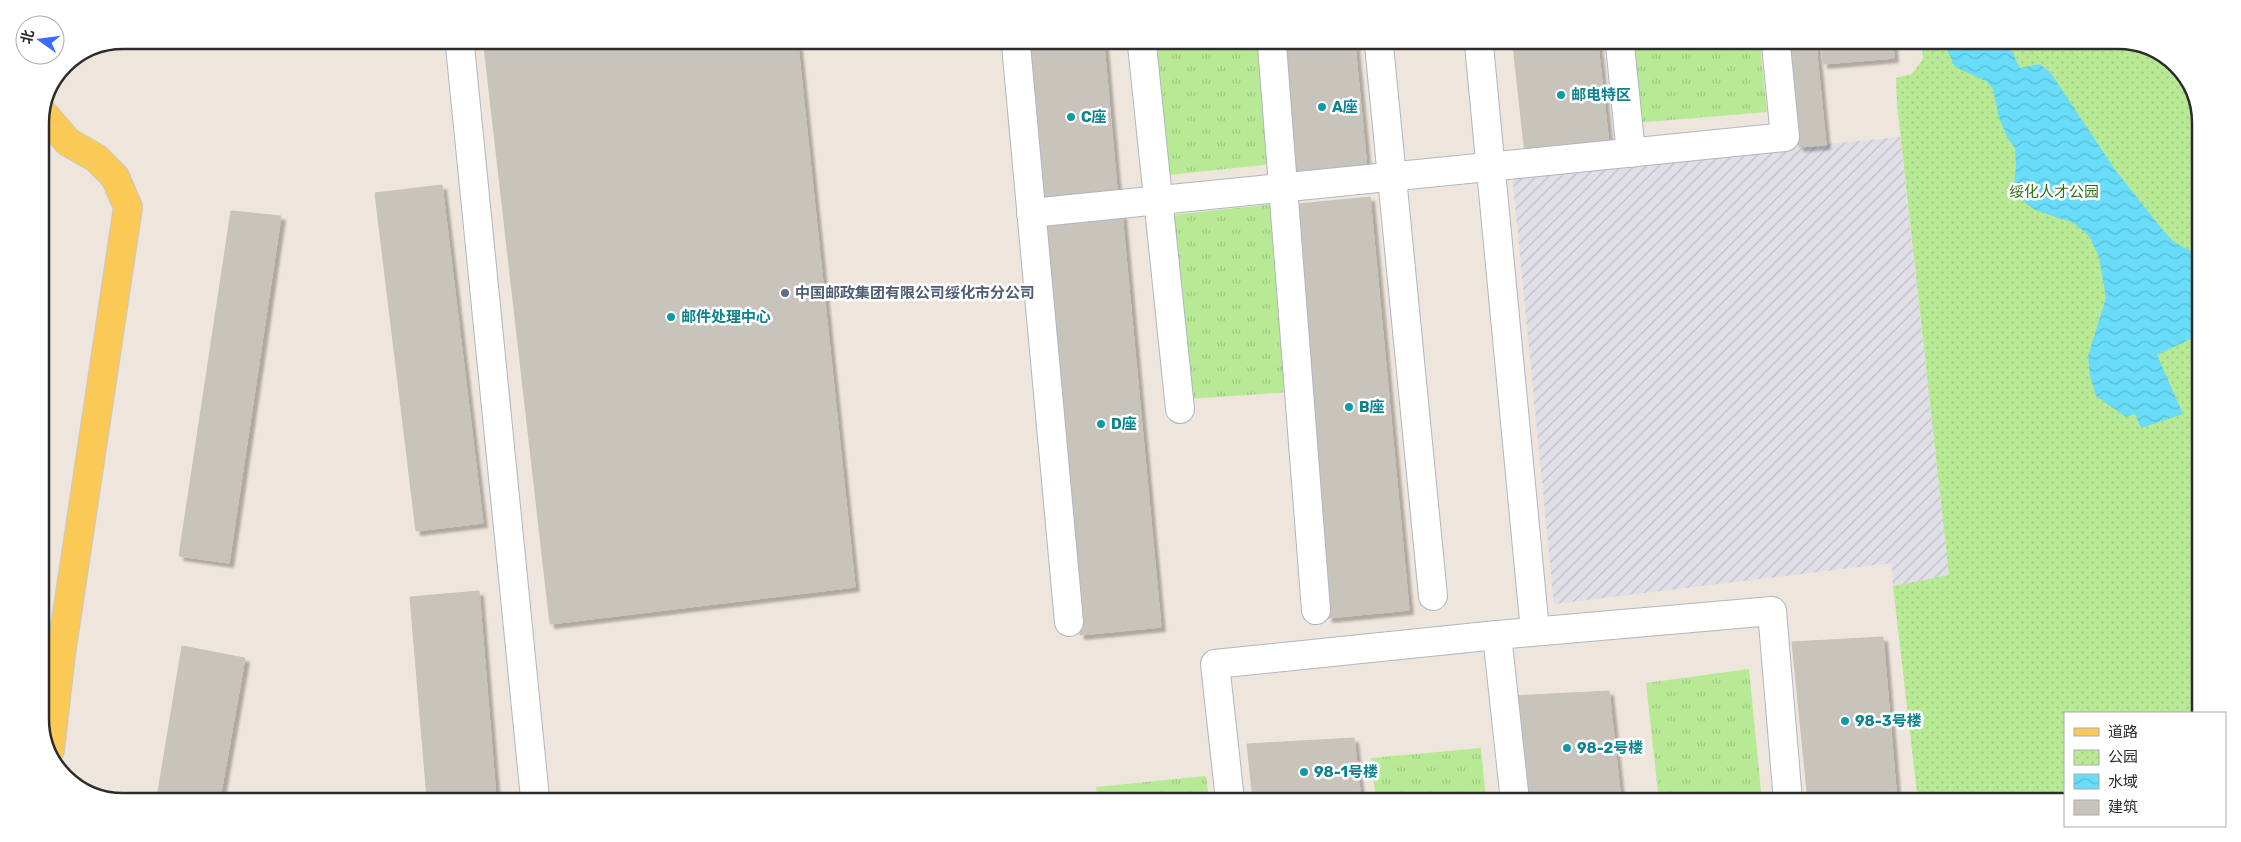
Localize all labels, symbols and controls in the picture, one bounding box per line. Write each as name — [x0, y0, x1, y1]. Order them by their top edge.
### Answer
north arrow — [15, 15, 65, 65]
text: 北 — [18, 28, 38, 46]
place label: 邮电特区 — [1571, 86, 1631, 104]
marker: 邮电特区 — [1555, 89, 1567, 101]
place label: A座 — [1332, 98, 1358, 116]
marker: A座 — [1316, 101, 1328, 113]
place label: C座 — [1081, 108, 1107, 126]
marker: C座 — [1065, 111, 1077, 123]
park label: 绥化人才公园 — [2009, 183, 2099, 201]
place label: 中国邮政集团有限公司绥化市分公司 — [795, 284, 1035, 302]
marker: 中国邮政集团有限公司绥化市分公司 — [779, 287, 791, 299]
place label: 邮件处理中心 — [681, 308, 771, 326]
marker: 邮件处理中心 — [665, 311, 677, 323]
place label: B座 — [1359, 398, 1385, 416]
marker: B座 — [1343, 401, 1355, 413]
place label: D座 — [1111, 415, 1137, 433]
marker: D座 — [1095, 418, 1107, 430]
place label: 98-3号楼 — [1855, 712, 1922, 730]
legend — [2064, 712, 2226, 827]
marker: 98-3号楼 — [1839, 715, 1851, 727]
text: 道路 — [2108, 723, 2138, 741]
place label: 98-2号楼 — [1577, 739, 1643, 757]
marker: 98-2号楼 — [1561, 742, 1573, 754]
text: 公园 — [2108, 748, 2138, 766]
place label: 98-1号楼 — [1314, 763, 1378, 781]
marker: 98-1号楼 — [1298, 766, 1310, 778]
text: 水域 — [2108, 773, 2138, 791]
text: 建筑 — [2108, 798, 2138, 816]

